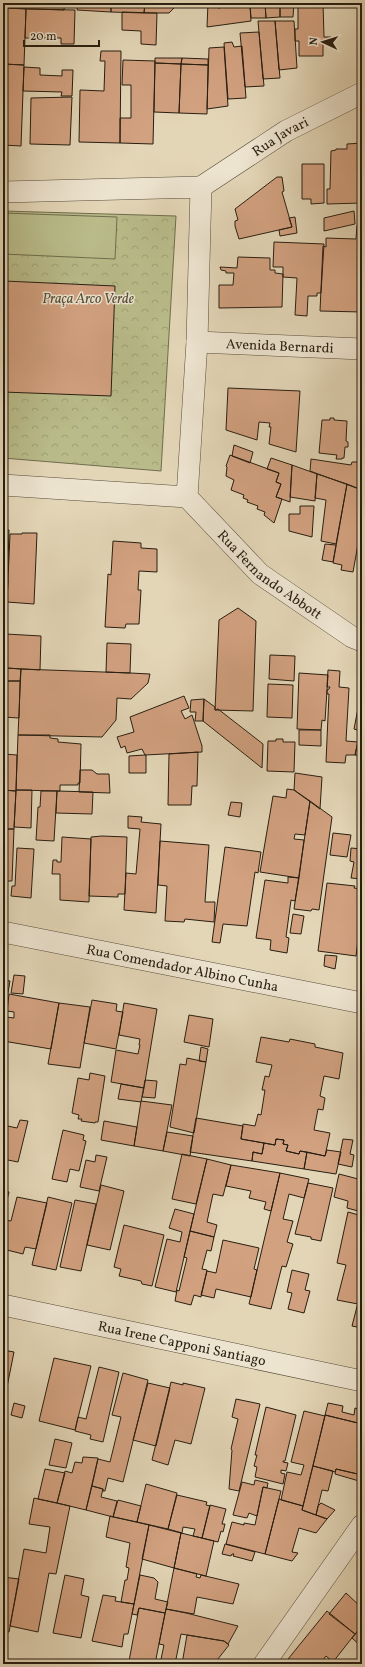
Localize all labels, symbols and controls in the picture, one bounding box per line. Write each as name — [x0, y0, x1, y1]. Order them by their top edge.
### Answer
scale bar — [24, 22, 99, 48]
north arrow — [303, 22, 343, 62]
text: 20 m — [30, 29, 57, 45]
text: N — [307, 37, 322, 46]
street label: Rua Javari — [249, 113, 312, 162]
park label: Praça Arco Verde — [42, 290, 134, 309]
street label: Avenida Bernardi — [226, 335, 334, 359]
street label: Rua Fernando Abbott — [212, 527, 325, 625]
street label: Rua Comendador Albino Cunha — [84, 941, 280, 997]
street label: Rua Irene Capponi Santiago — [96, 1317, 268, 1371]

